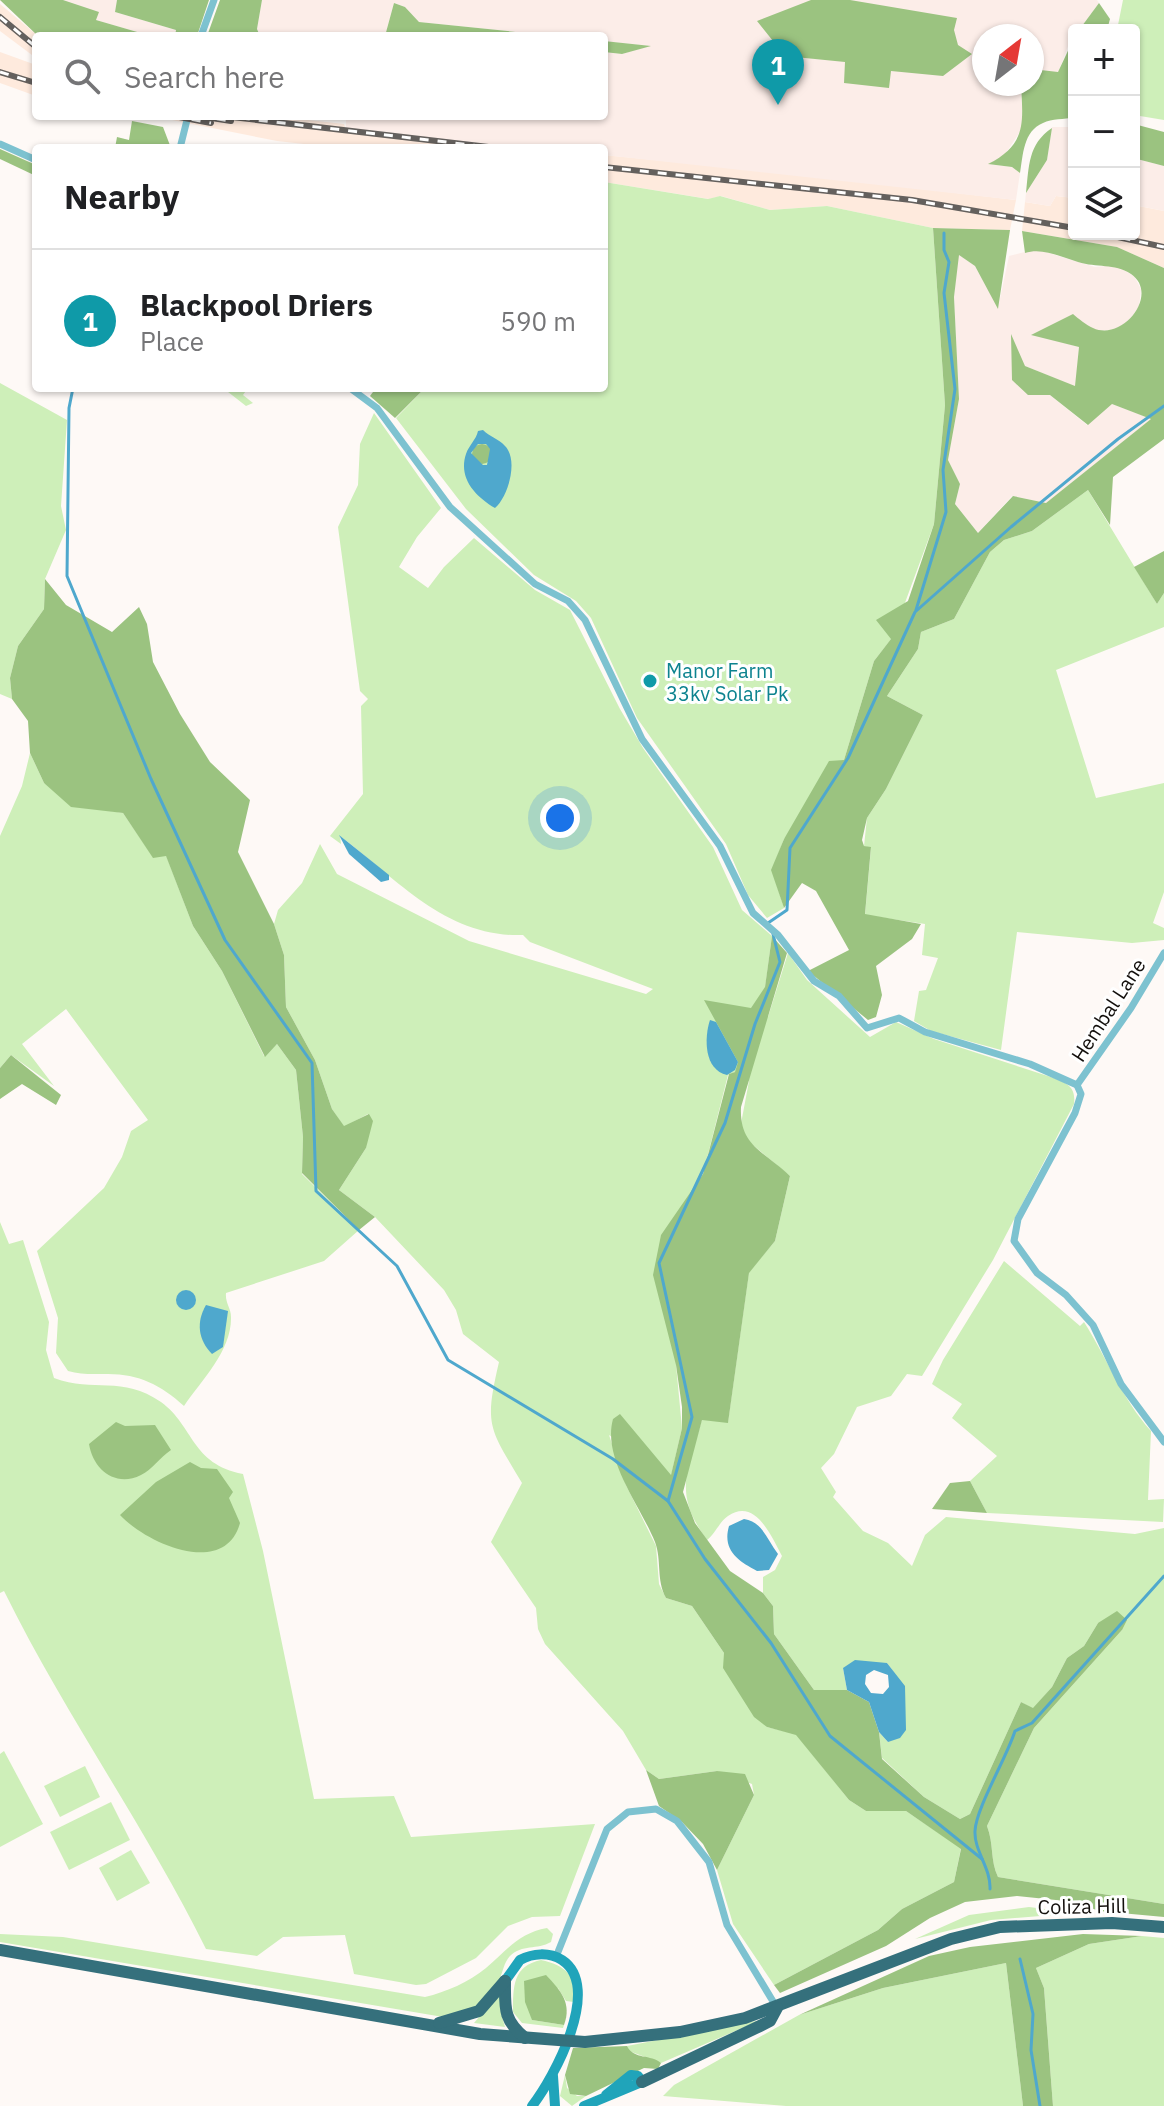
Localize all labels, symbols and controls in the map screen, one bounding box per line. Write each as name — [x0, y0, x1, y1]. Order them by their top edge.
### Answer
north arrow — [972, 24, 1044, 96]
map controls — [1068, 24, 1140, 240]
button: + — [1068, 24, 1140, 96]
search box — [32, 32, 608, 120]
pin: 1 — [752, 39, 804, 105]
icon: search — [60, 54, 104, 98]
text: Search here — [124, 57, 285, 96]
button: − — [1068, 96, 1140, 168]
button: layers — [1068, 168, 1140, 240]
text: Nearby — [64, 174, 179, 218]
text: Blackpool Driers — [140, 285, 373, 324]
text: 1 — [82, 304, 98, 338]
text: 590 m — [500, 304, 576, 338]
text: Place — [140, 324, 204, 358]
place label: Manor Farm 33kv Solar Pk — [666, 657, 789, 707]
marker: Manor Farm 33kv Solar Pk — [641, 672, 659, 690]
your location — [540, 798, 580, 838]
street label: Hembal Lane — [1065, 953, 1151, 1067]
street label: Coliza Hill — [1037, 1892, 1127, 1920]

